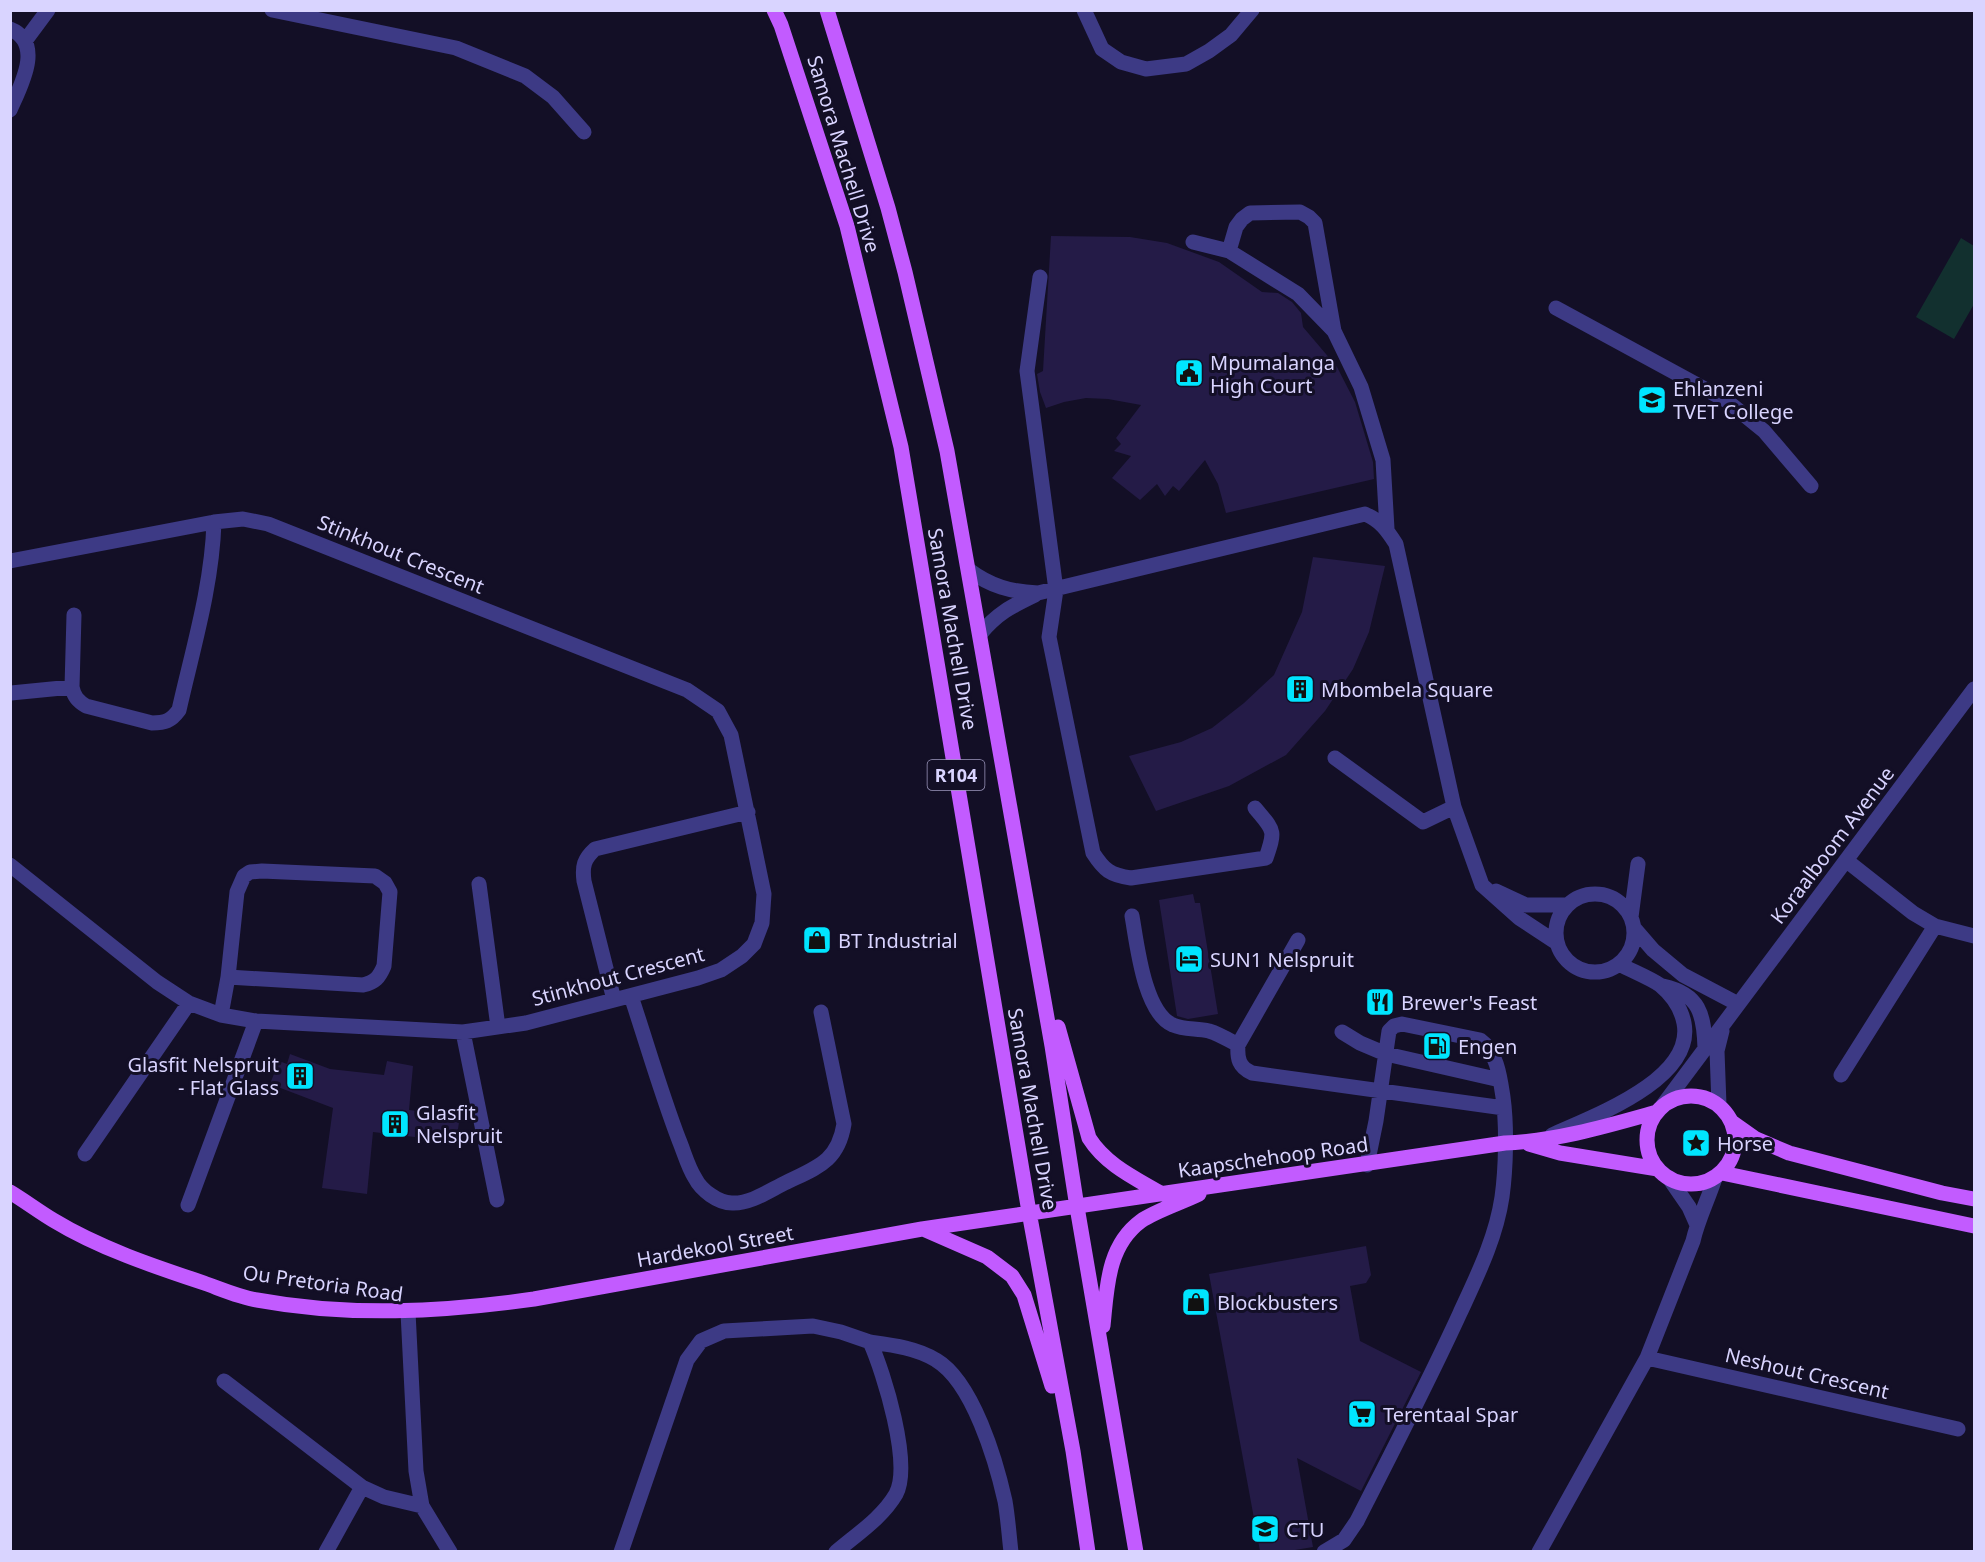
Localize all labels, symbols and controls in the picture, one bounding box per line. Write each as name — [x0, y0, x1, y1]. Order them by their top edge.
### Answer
street label: Samora Machell Drive — [801, 52, 887, 256]
place label: Mpumalanga High Court — [1210, 349, 1335, 399]
public building icon: Mpumalanga High Court — [1173, 357, 1205, 389]
place label: Ehlanzeni TVET College — [1673, 375, 1793, 425]
school or university icon: Ehlanzeni TVET College — [1636, 384, 1668, 416]
street label: Stinkhout Crescent — [314, 508, 488, 600]
street label: Samora Machell Drive — [922, 526, 984, 732]
building icon: Mbombela Square — [1284, 673, 1316, 705]
place label: Mbombela Square — [1321, 676, 1493, 703]
road number: R104 — [928, 760, 984, 790]
street label: Koraalboom Avenue — [1764, 761, 1900, 929]
shop icon: BT Industrial — [801, 924, 833, 956]
place label: BT Industrial — [838, 927, 958, 954]
street label: Stinkhout Crescent — [529, 940, 707, 1012]
hotel icon: SUN1 Nelspruit — [1173, 943, 1205, 975]
place label: SUN1 Nelspruit — [1210, 946, 1354, 973]
restaurant icon: Brewer's Feast — [1364, 986, 1396, 1018]
place label: Brewer's Feast — [1401, 989, 1537, 1016]
street label: Samora Machell Drive — [1002, 1006, 1064, 1212]
fuel station icon: Engen — [1421, 1030, 1453, 1062]
place label: Engen — [1458, 1033, 1517, 1060]
place label: Glasfit Nelspruit - Flat Glass — [128, 1051, 279, 1101]
building icon: Glasfit Nelspruit - Flat Glass — [284, 1060, 316, 1092]
place label: Glasfit Nelspruit — [416, 1099, 503, 1149]
building icon: Glasfit Nelspruit — [379, 1108, 411, 1140]
place icon: Horse — [1680, 1127, 1712, 1159]
street label: Kaapschehoop Road — [1176, 1130, 1370, 1184]
place label: Horse — [1717, 1130, 1773, 1157]
street label: Hardekool Street — [635, 1219, 795, 1273]
street label: Ou Pretoria Road — [241, 1258, 405, 1308]
shop icon: Blockbusters — [1180, 1286, 1212, 1318]
place label: Blockbusters — [1217, 1289, 1338, 1316]
street label: Neshout Crescent — [1723, 1341, 1891, 1405]
supermarket icon: Terentaal Spar — [1346, 1398, 1378, 1430]
place label: Terentaal Spar — [1383, 1401, 1518, 1428]
school or university icon: CTU — [1249, 1513, 1281, 1545]
place label: CTU — [1286, 1516, 1324, 1543]

